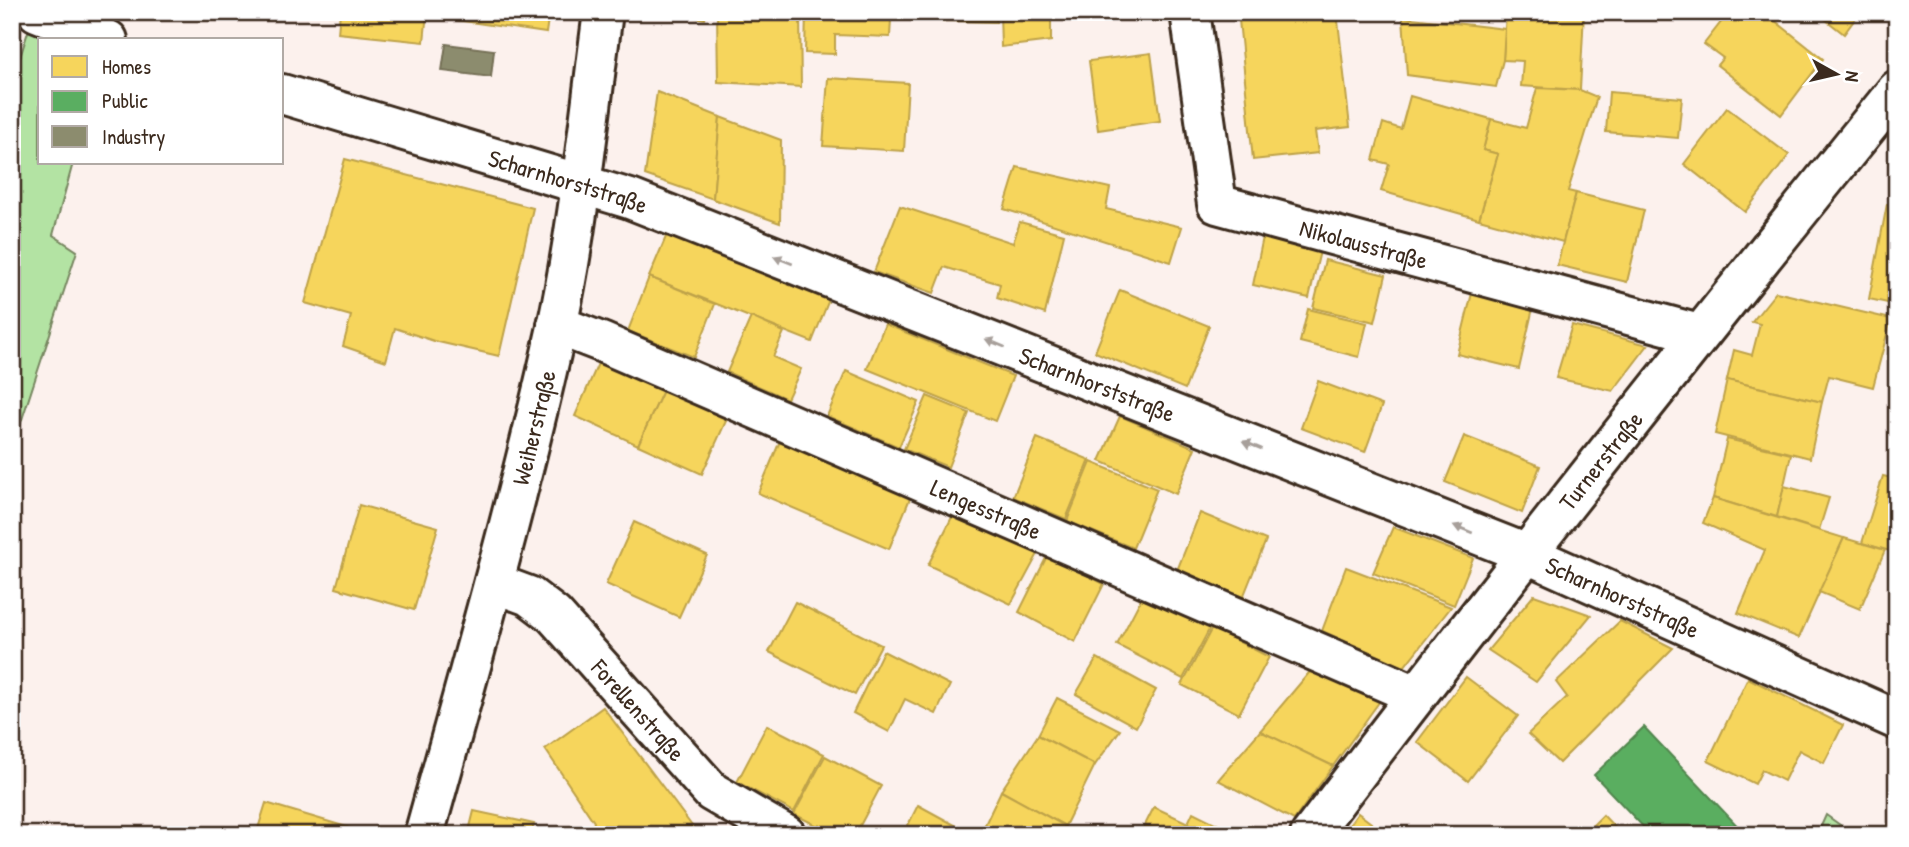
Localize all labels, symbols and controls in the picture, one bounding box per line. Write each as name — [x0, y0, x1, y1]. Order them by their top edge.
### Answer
legend — [38, 38, 284, 164]
north arrow — [1800, 38, 1870, 108]
text: Homes — [102, 52, 151, 81]
text: N — [1839, 70, 1866, 83]
text: Public — [102, 86, 148, 115]
text: Industry — [102, 122, 165, 151]
street label: Scharnhorststraße — [485, 141, 653, 221]
street label: Nikolausstraße — [1296, 211, 1432, 276]
one-way arrow — [773, 254, 794, 265]
one-way arrow — [984, 338, 1005, 349]
street label: Scharnhorststraße — [1015, 339, 1180, 429]
street label: Weiherstraße — [504, 366, 563, 488]
street label: Turnerstraße — [1551, 404, 1650, 517]
one-way arrow — [1241, 440, 1262, 451]
street label: Lengesstraße — [926, 471, 1047, 547]
one-way arrow — [1453, 523, 1474, 534]
street label: Scharnhorststraße — [1541, 549, 1705, 645]
street label: Forellenstraße — [584, 651, 693, 768]

